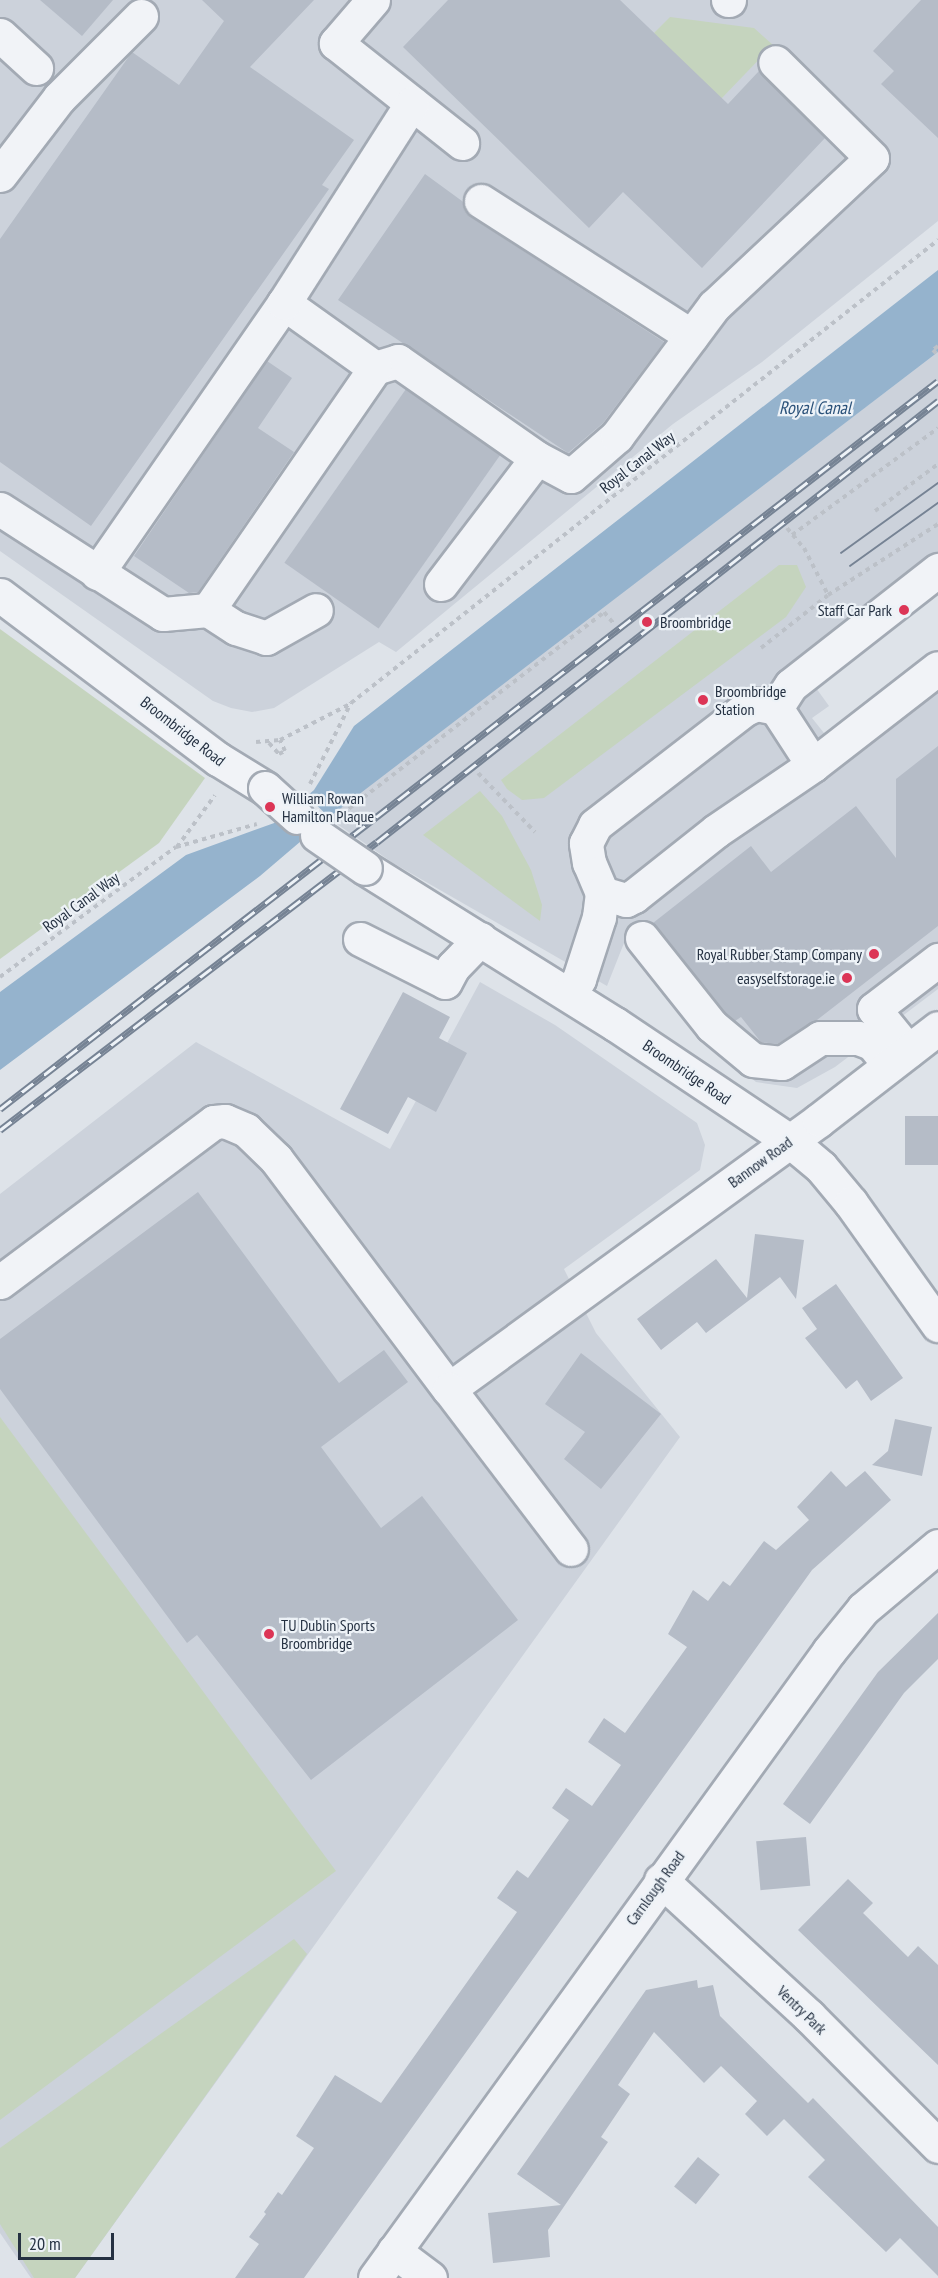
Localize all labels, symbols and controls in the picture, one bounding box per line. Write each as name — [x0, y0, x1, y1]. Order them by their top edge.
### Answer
water label: Royal Canal — [779, 397, 851, 419]
street label: Royal Canal Way — [596, 427, 678, 497]
place label: Staff Car Park — [818, 600, 892, 620]
marker: Staff Car Park — [897, 603, 911, 617]
place label: Broombridge — [660, 612, 731, 632]
marker: Broombridge — [638, 613, 656, 631]
place label: Broombridge Station — [715, 681, 786, 719]
street label: Broombridge Road — [137, 692, 229, 770]
marker: Broombridge Station — [696, 693, 710, 707]
place label: William Rowan Hamilton Plaque — [282, 788, 374, 826]
marker: William Rowan Hamilton Plaque — [263, 800, 277, 814]
street label: Royal Canal Way — [39, 868, 123, 936]
place label: Royal Rubber Stamp Company — [697, 944, 862, 964]
marker: Royal Rubber Stamp Company — [867, 947, 881, 961]
place label: easyselfstorage.ie — [737, 968, 835, 988]
marker: easyselfstorage.ie — [840, 971, 854, 985]
street label: Broombridge Road — [639, 1035, 735, 1109]
street label: Bannow Road — [724, 1132, 796, 1192]
place label: TU Dublin Sports Broombridge — [281, 1615, 375, 1653]
marker: TU Dublin Sports Broombridge — [262, 1627, 276, 1641]
street label: Carnlough Road — [622, 1847, 688, 1929]
street label: Ventry Park — [773, 1981, 831, 2039]
scale bar — [21, 2221, 117, 2259]
text: 20 m — [29, 2232, 61, 2255]

